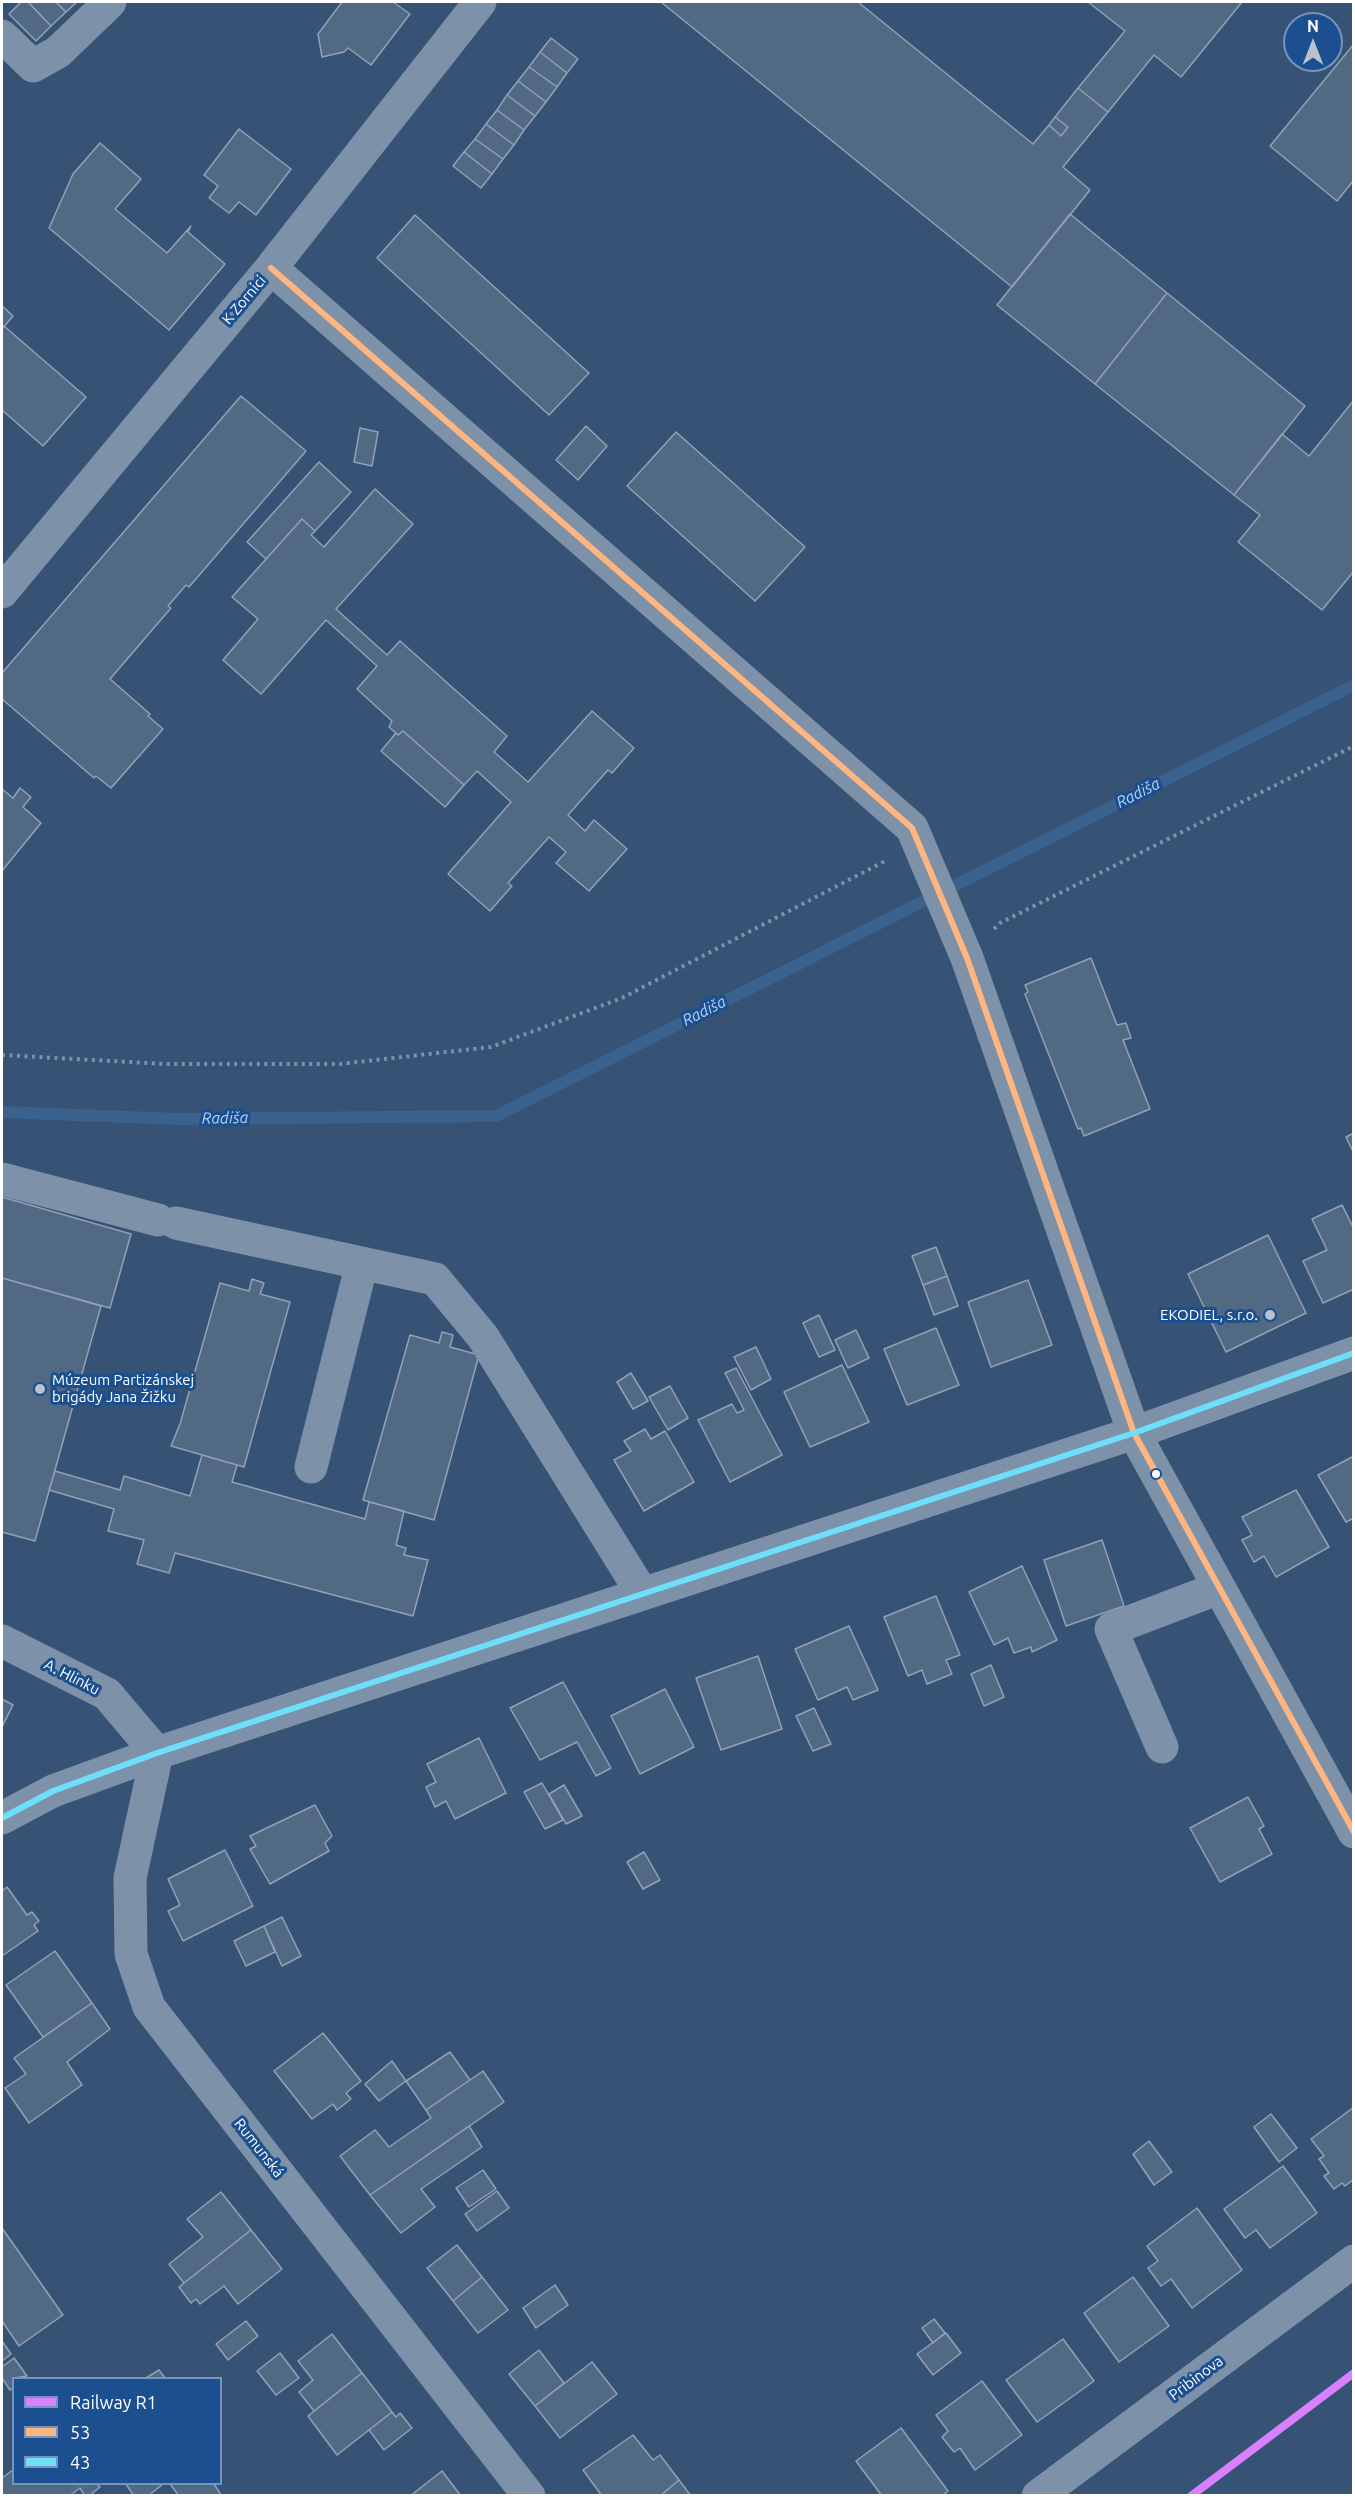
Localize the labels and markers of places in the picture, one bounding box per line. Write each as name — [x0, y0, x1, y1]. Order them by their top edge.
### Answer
place label: EKODIEL, s.r.o. — [1160, 1306, 1258, 1324]
marker: EKODIEL, s.r.o. — [1263, 1308, 1277, 1322]
place label: Múzeum Partizánskej brigády Jana Žižku — [52, 1371, 194, 1406]
marker: Múzeum Partizánskej brigády Jana Žižku — [33, 1382, 47, 1396]
unlabelled marker — [1150, 1468, 1162, 1480]

